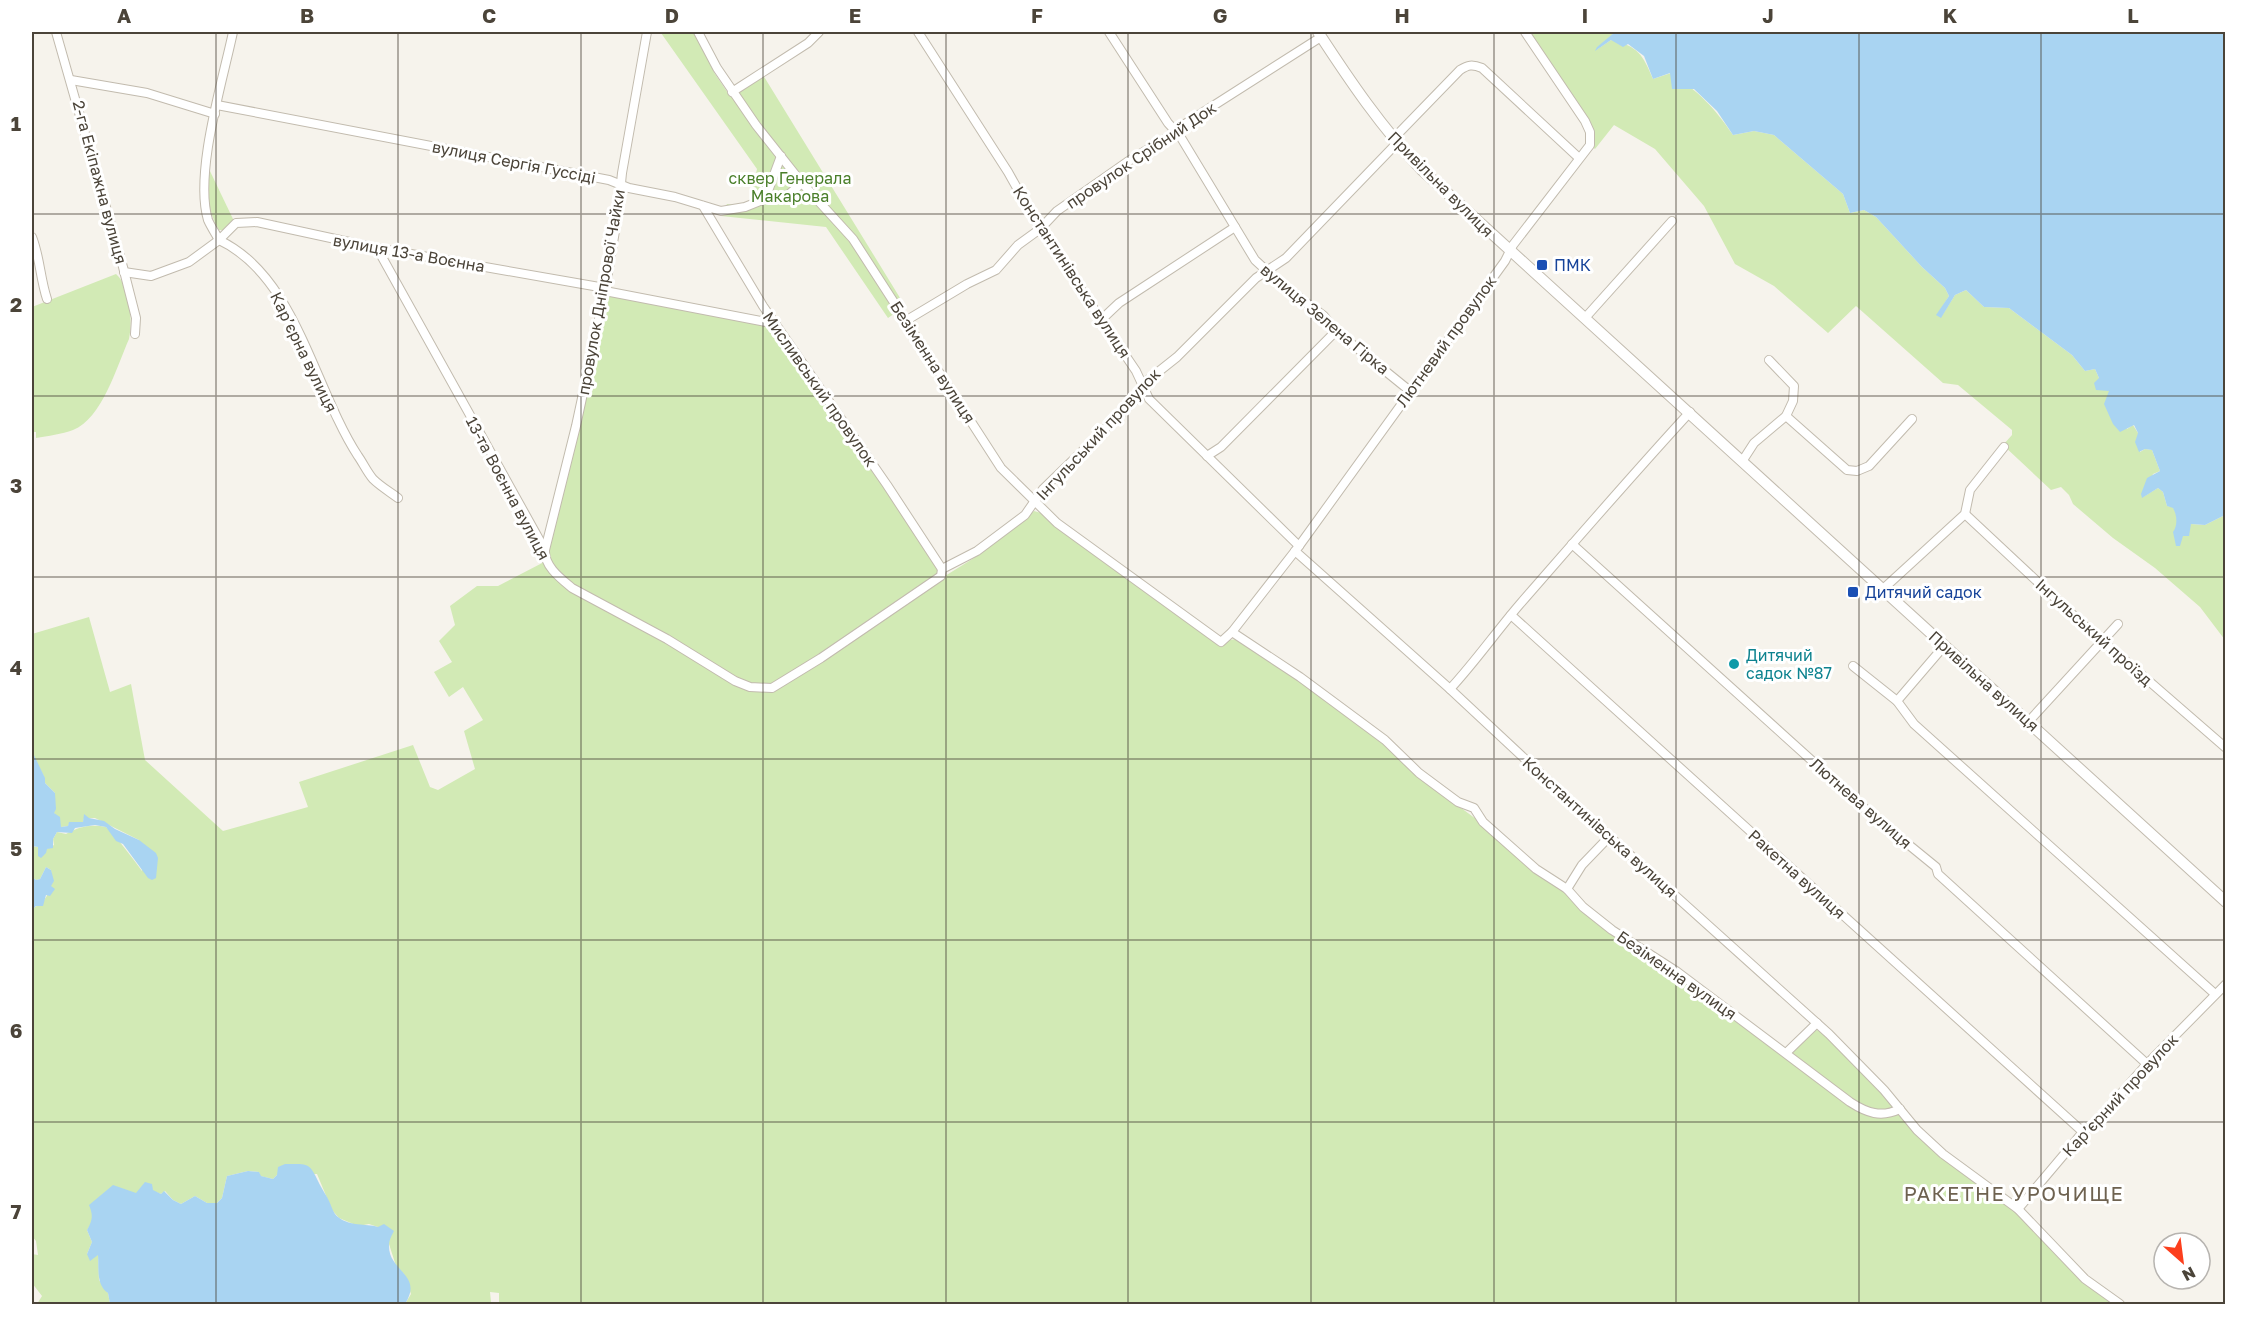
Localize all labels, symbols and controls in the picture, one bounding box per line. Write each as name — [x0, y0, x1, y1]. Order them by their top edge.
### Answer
text: A — [117, 3, 131, 27]
text: B — [300, 3, 314, 27]
text: C — [482, 3, 496, 27]
text: D — [665, 3, 679, 27]
text: E — [849, 3, 861, 27]
text: F — [1031, 3, 1043, 27]
text: G — [1213, 3, 1227, 27]
text: H — [1394, 3, 1410, 27]
text: I — [1582, 3, 1588, 27]
text: J — [1762, 3, 1774, 27]
text: K — [1943, 3, 1958, 27]
text: L — [2127, 3, 2139, 27]
street label: провулок Срібний Док — [1062, 97, 1220, 213]
street label: 2-га Екіпажна вулиця — [69, 98, 131, 266]
text: 1 — [11, 111, 21, 135]
street label: Привільна вулиця — [1384, 127, 1498, 241]
street label: вулиця Сергія Гуссіді — [430, 136, 598, 188]
park label: сквер Генерала Макарова — [729, 168, 851, 206]
street label: Константинівська вулиця — [1009, 182, 1135, 362]
street label: провулок Дніпрової Чайки — [573, 187, 629, 397]
street label: вулиця 13-а Воєнна — [332, 230, 486, 276]
place label: ПМК — [1554, 255, 1591, 275]
marker: ПМК — [1535, 258, 1549, 272]
street label: вулиця Зелена Гірка — [1257, 259, 1393, 379]
street label: Лютневий провулок — [1392, 271, 1500, 411]
street label: Карʼєрна вулиця — [266, 289, 342, 415]
text: 2 — [10, 292, 22, 316]
street label: Безіменна вулиця — [886, 297, 980, 427]
street label: Мисливський провулок — [759, 308, 881, 470]
street label: Інгульський провулок — [1032, 364, 1164, 504]
street label: 13-та Воєнна вулиця — [462, 413, 554, 563]
text: 3 — [10, 473, 22, 497]
street label: Інгульський проїзд — [2031, 574, 2157, 690]
place label: Дитячий садок — [1865, 582, 1982, 602]
marker: Дитячий садок — [1846, 585, 1860, 599]
street label: Привільна вулиця — [1925, 626, 2043, 736]
place label: Дитячий садок №87 — [1746, 645, 1832, 683]
text: 4 — [10, 655, 22, 679]
marker: Дитячий садок №87 — [1727, 657, 1741, 671]
street label: Константинівська вулиця — [1519, 752, 1681, 902]
street label: Лютнева вулиця — [1806, 753, 1916, 853]
street label: Ракетна вулиця — [1744, 825, 1850, 923]
text: 5 — [10, 836, 22, 860]
street label: Безіменна вулиця — [1613, 926, 1741, 1024]
text: 6 — [10, 1018, 22, 1042]
street label: Карʼєрний провулок — [2058, 1029, 2182, 1161]
district label: РАКЕТНЕ УРОЧИЩЕ — [1904, 1181, 2124, 1205]
text: 7 — [11, 1199, 22, 1223]
north arrow — [2152, 1231, 2212, 1291]
text: N — [2179, 1263, 2199, 1286]

